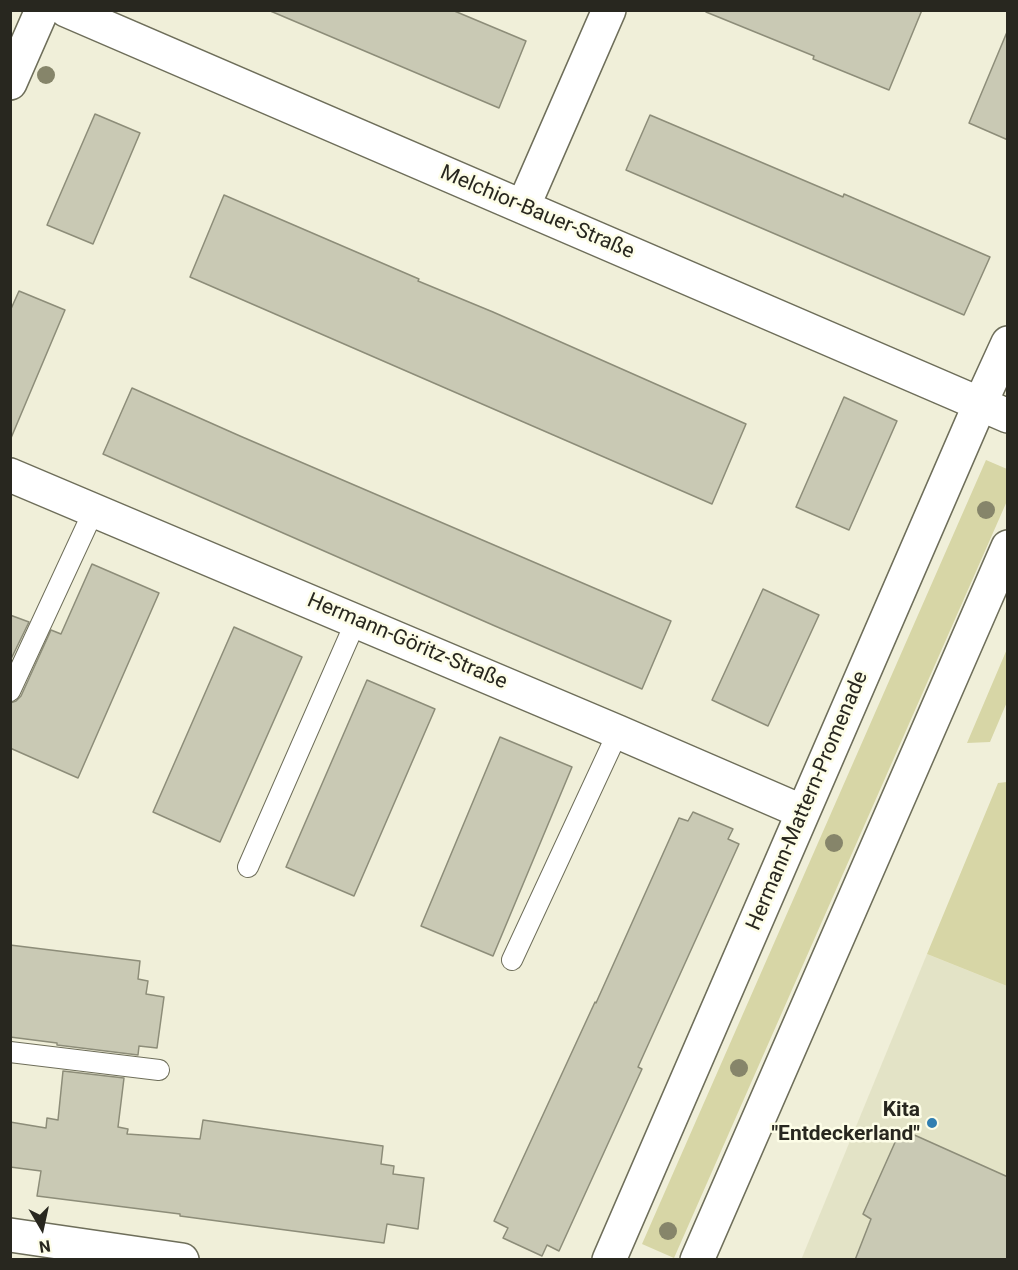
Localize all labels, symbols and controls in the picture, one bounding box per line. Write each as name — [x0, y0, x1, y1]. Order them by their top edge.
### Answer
street label: Melchior-Bauer-Straße — [436, 161, 638, 265]
street label: Hermann-Göritz-Straße — [303, 588, 511, 696]
street label: Hermann-Mattern-Promenade — [742, 668, 874, 934]
place label: Kita "Entdeckerland" — [771, 1098, 920, 1148]
marker: Kita "Entdeckerland" — [925, 1116, 939, 1130]
north arrow — [12, 1198, 72, 1258]
text: N — [38, 1236, 52, 1257]

